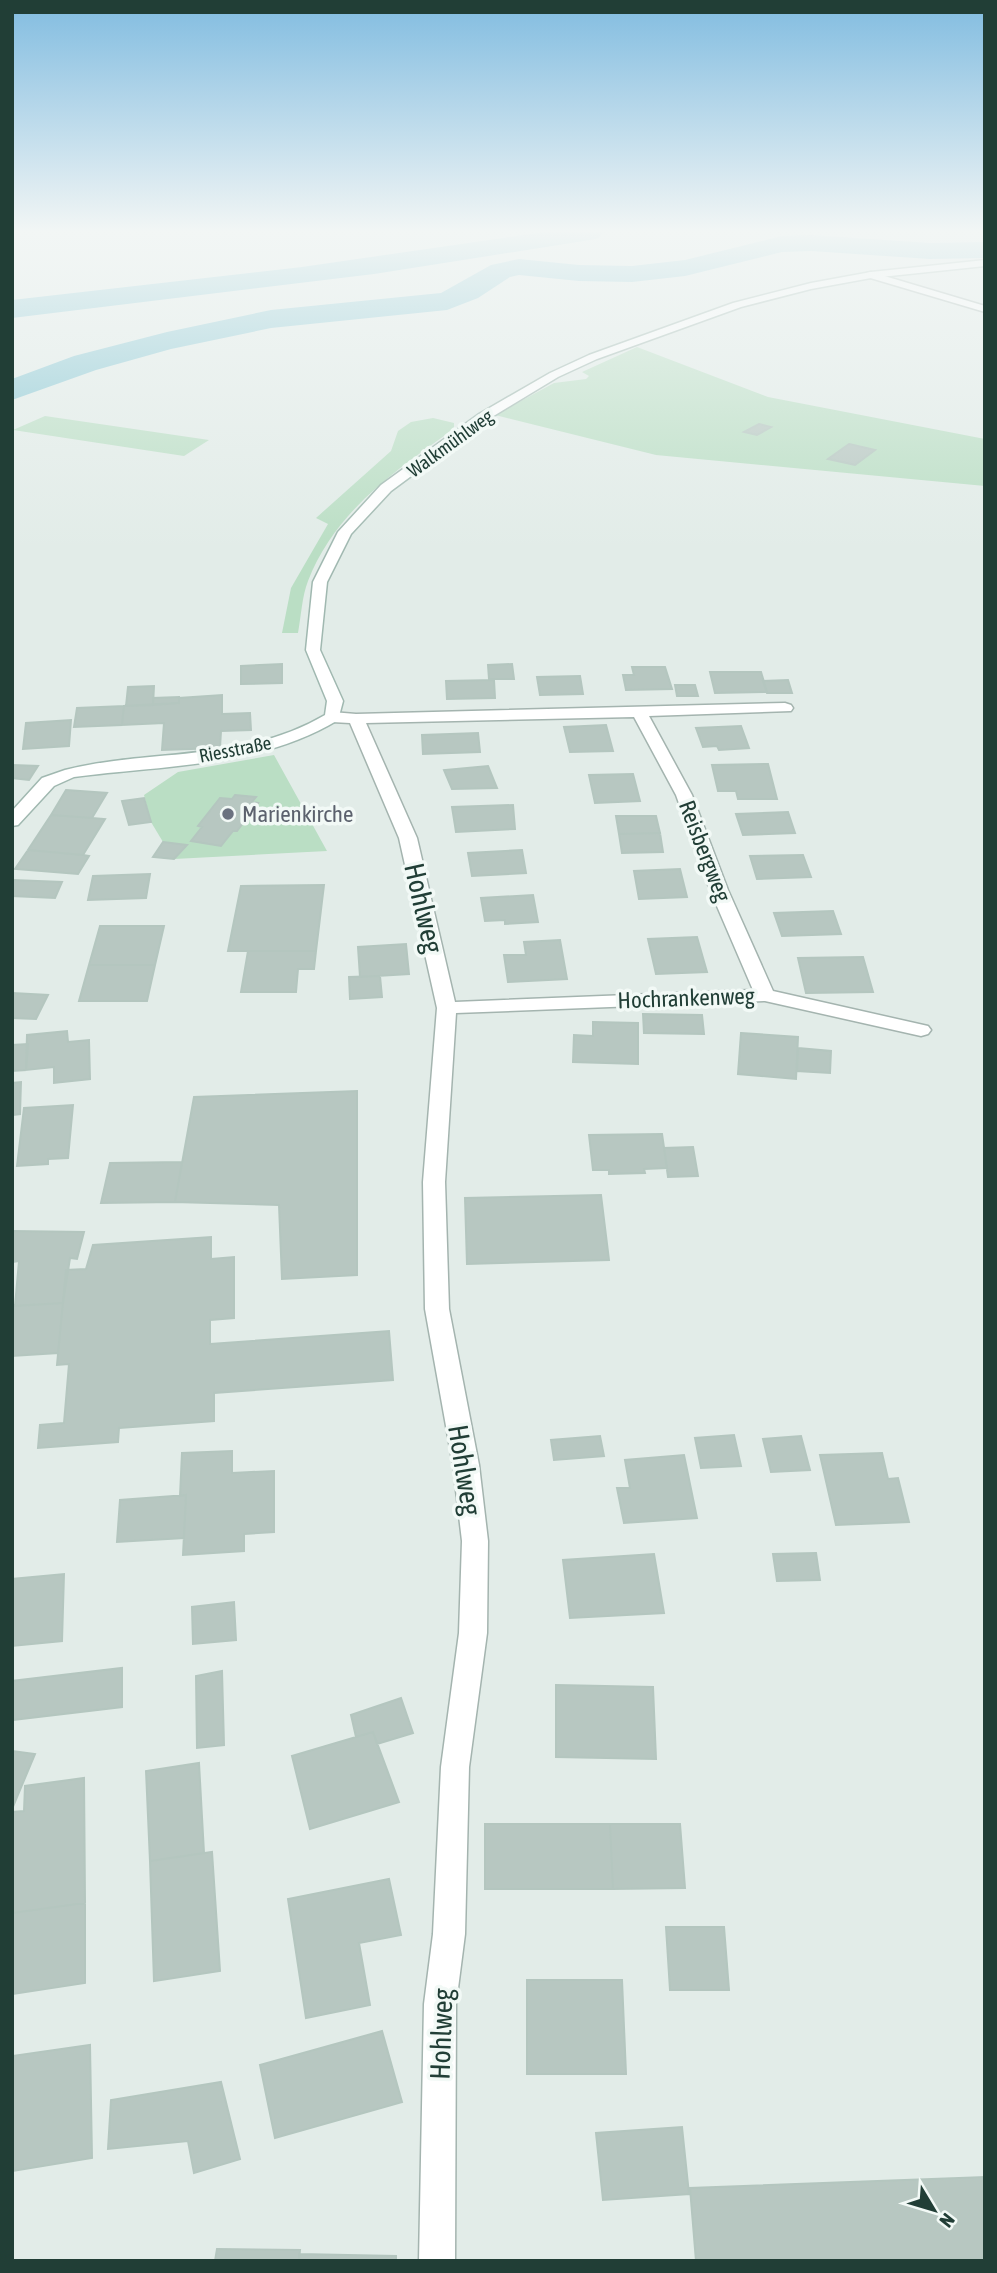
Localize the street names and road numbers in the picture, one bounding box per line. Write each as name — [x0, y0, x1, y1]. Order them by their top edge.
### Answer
street label: Walkmühlweg — [403, 404, 498, 481]
street label: Riesstraße — [197, 731, 273, 767]
street label: Reisbergweg — [674, 797, 736, 905]
street label: Hohlweg — [398, 860, 450, 956]
street label: Hochrankenweg — [617, 983, 755, 1013]
street label: Hohlweg — [442, 1422, 488, 1518]
street label: Hohlweg — [423, 1988, 459, 2080]

